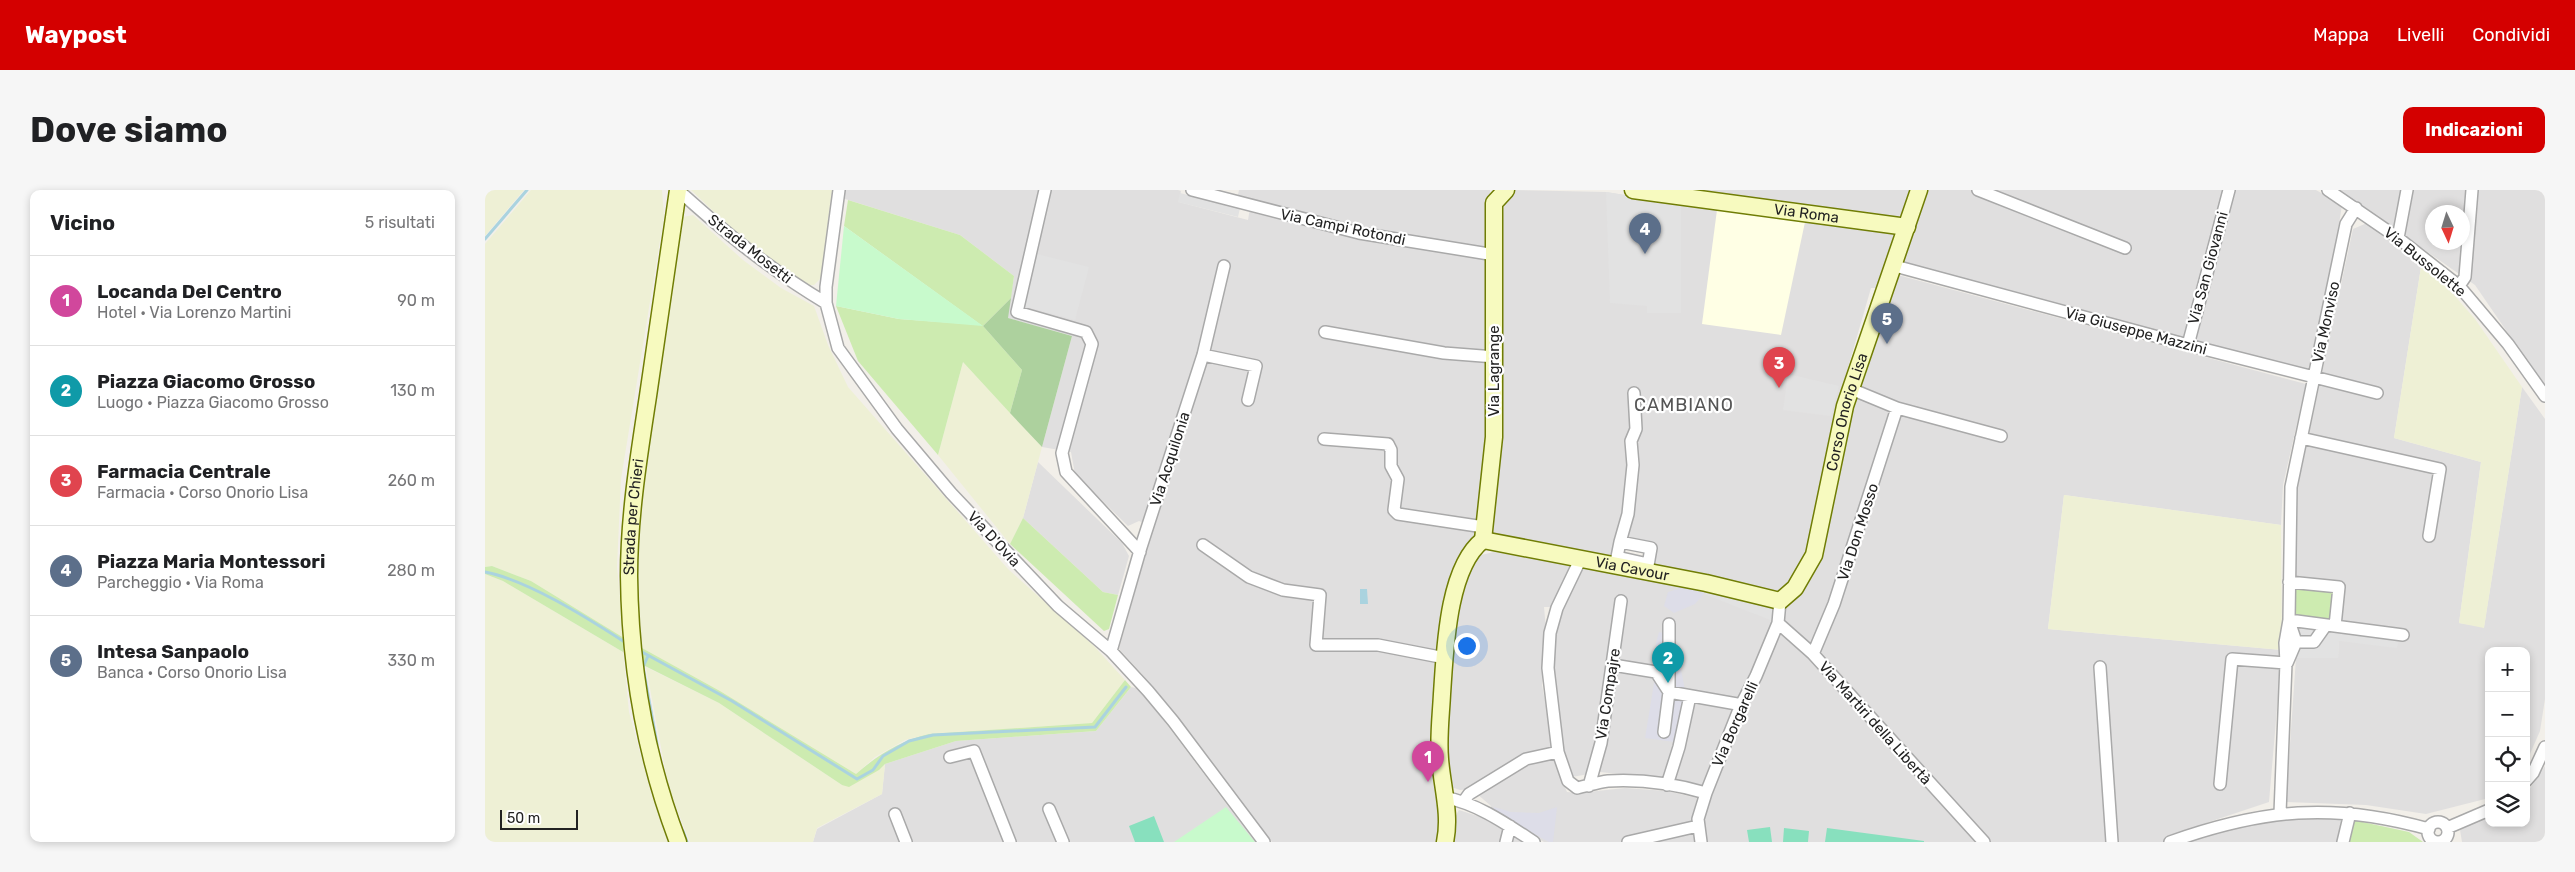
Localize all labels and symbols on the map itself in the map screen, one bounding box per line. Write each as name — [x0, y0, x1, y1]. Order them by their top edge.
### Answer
street label: Via Roma — [1773, 200, 1840, 227]
street label: Via Campi Rotondi — [1279, 205, 1407, 249]
north arrow — [2425, 205, 2470, 250]
street label: Via San Giovanni — [2184, 210, 2232, 326]
street label: Strada Mosetti — [704, 211, 796, 287]
pin: 4 — [1629, 213, 1661, 254]
street label: Via Bussolette — [2380, 223, 2470, 301]
street label: Via Monviso — [2309, 280, 2343, 364]
pin: 5 — [1871, 303, 1903, 344]
street label: Via Giuseppe Mazzini — [2063, 303, 2209, 359]
street label: Via Lagrange — [1485, 325, 1503, 417]
pin: 3 — [1763, 347, 1795, 388]
street label: Corso Onorio Lisa — [1823, 351, 1872, 473]
district label: CAMBIANO — [1634, 394, 1734, 416]
street label: Via Acquilonia — [1146, 410, 1194, 508]
street label: Strada per Chieri — [620, 458, 647, 575]
street label: Via Don Mosso — [1834, 481, 1882, 583]
street label: Via D'Ovia — [964, 508, 1024, 570]
street label: Via Cavour — [1594, 553, 1671, 585]
your location — [1454, 633, 1480, 659]
pin: 2 — [1652, 642, 1684, 683]
street label: Via Compajre — [1592, 647, 1624, 741]
street label: Via Martiri della Libertà — [1815, 658, 1935, 788]
street label: Via Borgarelli — [1708, 678, 1762, 770]
pin: 1 — [1412, 741, 1444, 782]
scale bar — [500, 807, 577, 830]

